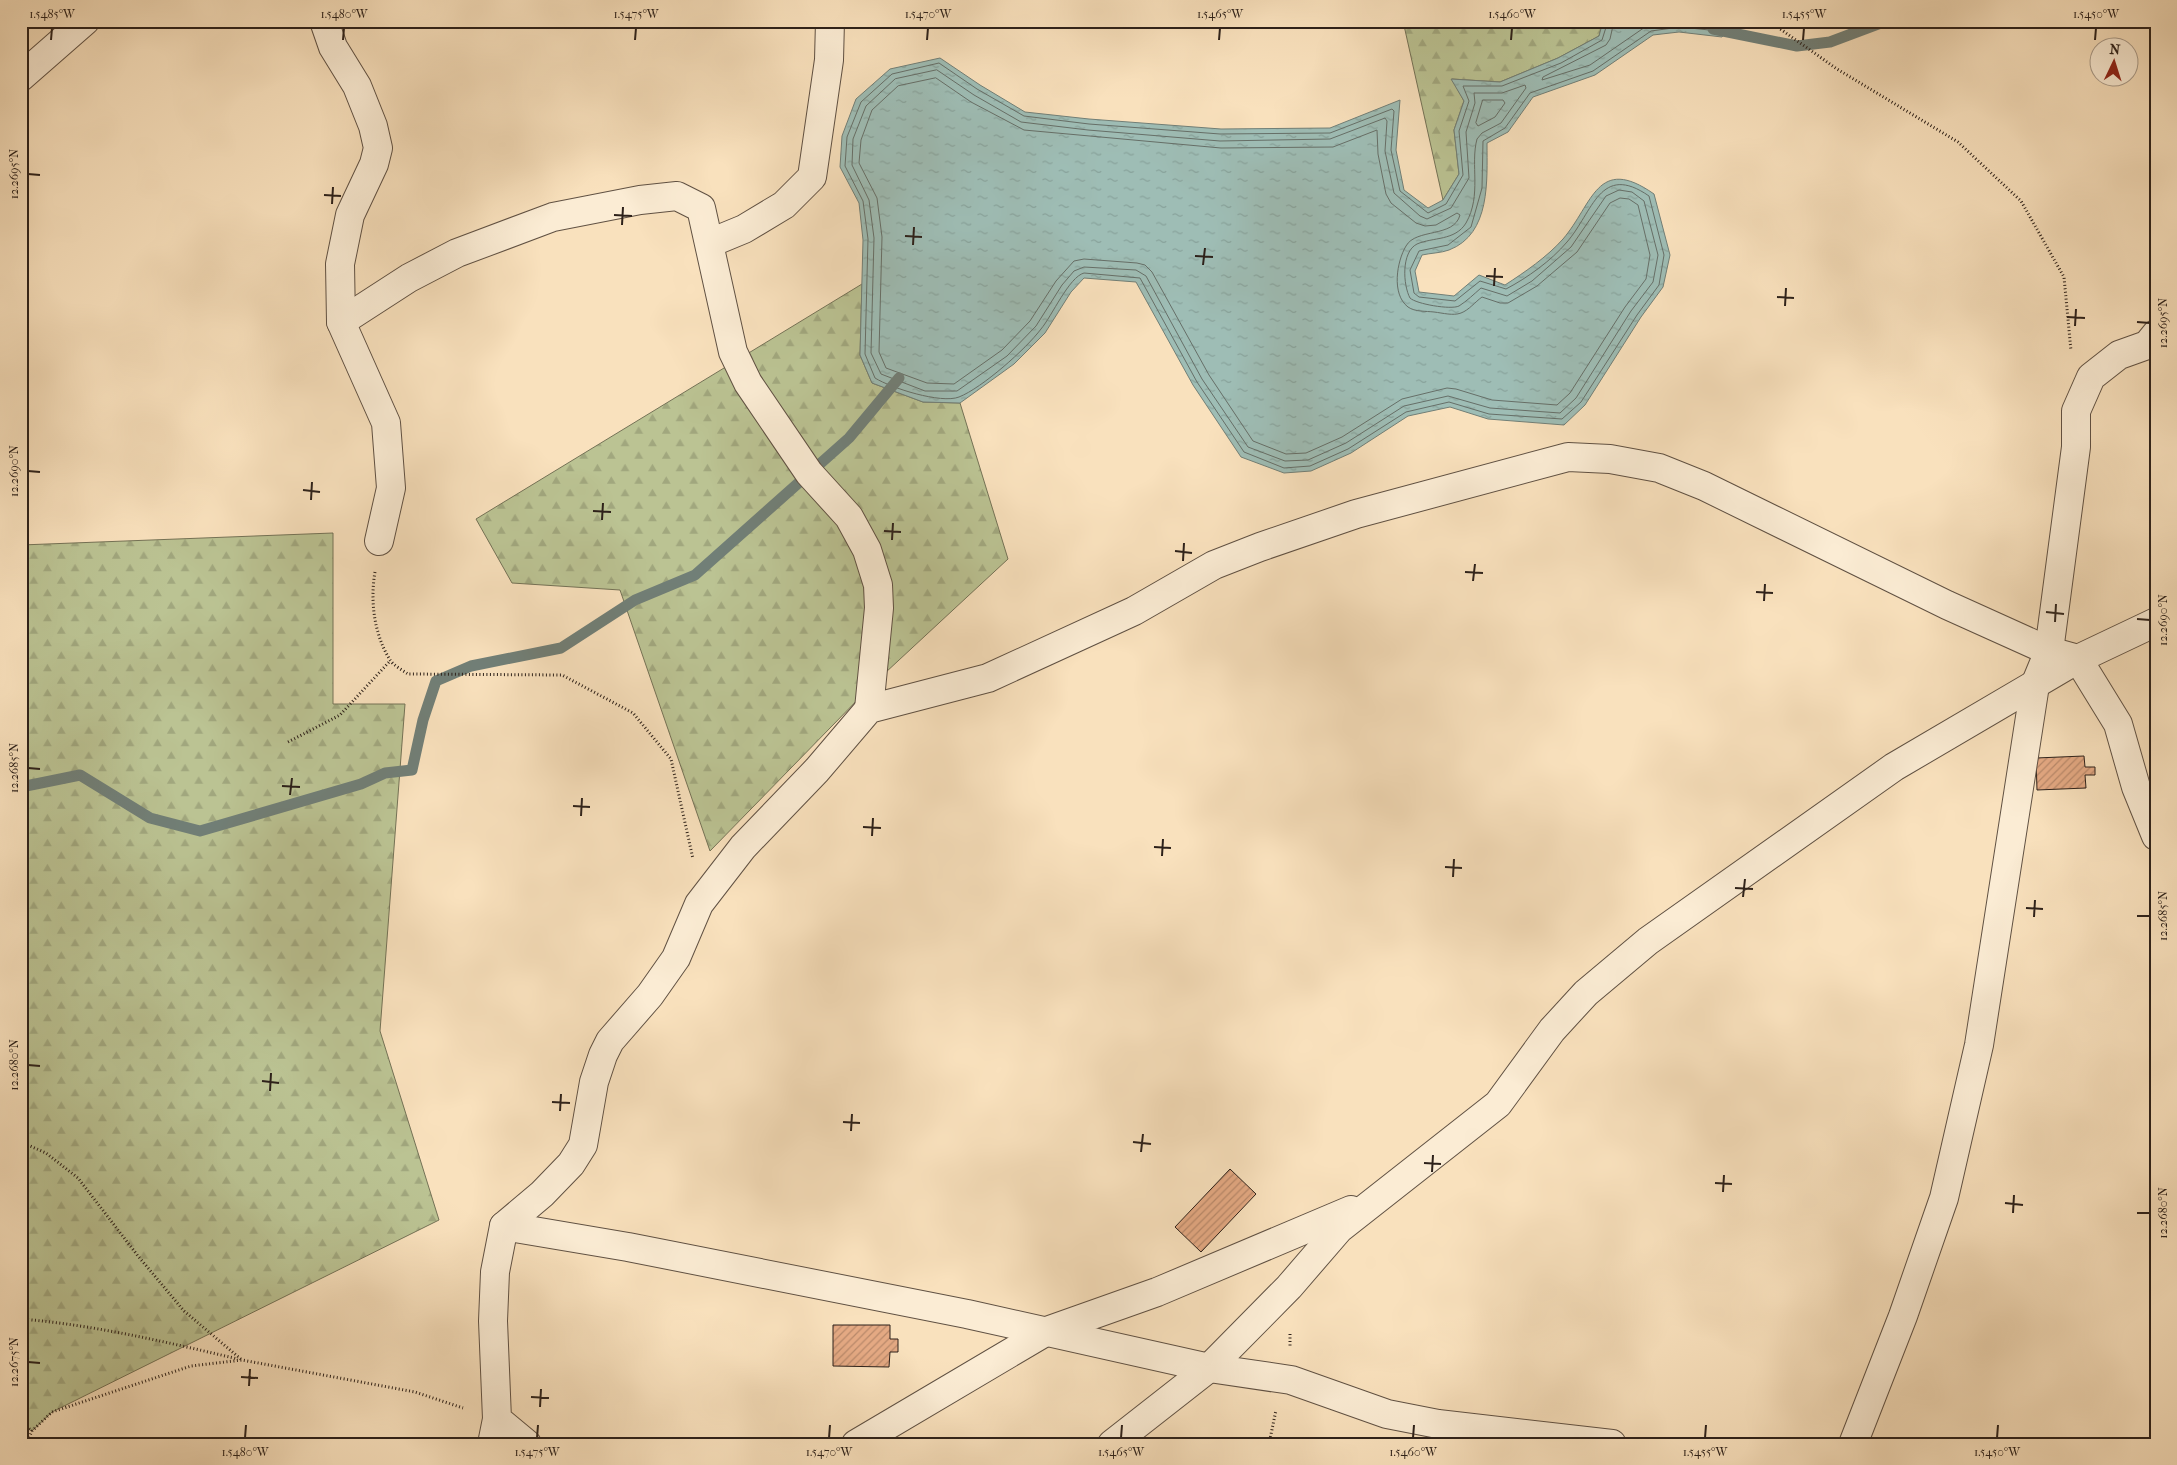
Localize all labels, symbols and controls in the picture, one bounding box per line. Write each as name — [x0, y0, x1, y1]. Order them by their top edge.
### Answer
text: 1.5485°W — [29, 7, 76, 21]
text: 1.5480°W — [320, 7, 369, 21]
text: 1.5475°W — [613, 7, 660, 21]
text: 1.5470°W — [905, 7, 953, 21]
text: 1.5465°W — [1197, 7, 1244, 21]
text: 1.5460°W — [1488, 7, 1537, 21]
text: 1.5455°W — [1782, 7, 1827, 21]
text: 1.5450°W — [2073, 7, 2120, 21]
north arrow — [2090, 38, 2140, 88]
text: N — [2109, 41, 2121, 58]
text: 12.2695°N — [7, 149, 21, 199]
text: 12.2695°N — [2156, 298, 2170, 348]
text: 12.2690°N — [7, 445, 21, 497]
text: 12.2690°N — [2156, 594, 2170, 646]
text: 12.2685°N — [7, 743, 21, 793]
text: 12.2685°N — [2156, 891, 2170, 941]
text: 12.2680°N — [7, 1039, 21, 1091]
text: 12.2680°N — [2156, 1187, 2170, 1239]
text: 12.2675°N — [7, 1337, 21, 1387]
text: 1.5480°W — [221, 1445, 270, 1459]
text: 1.5475°W — [514, 1445, 561, 1459]
text: 1.5470°W — [806, 1445, 854, 1459]
text: 1.5465°W — [1098, 1445, 1145, 1459]
text: 1.5460°W — [1389, 1445, 1438, 1459]
text: 1.5455°W — [1683, 1445, 1728, 1459]
text: 1.5450°W — [1974, 1445, 2021, 1459]

